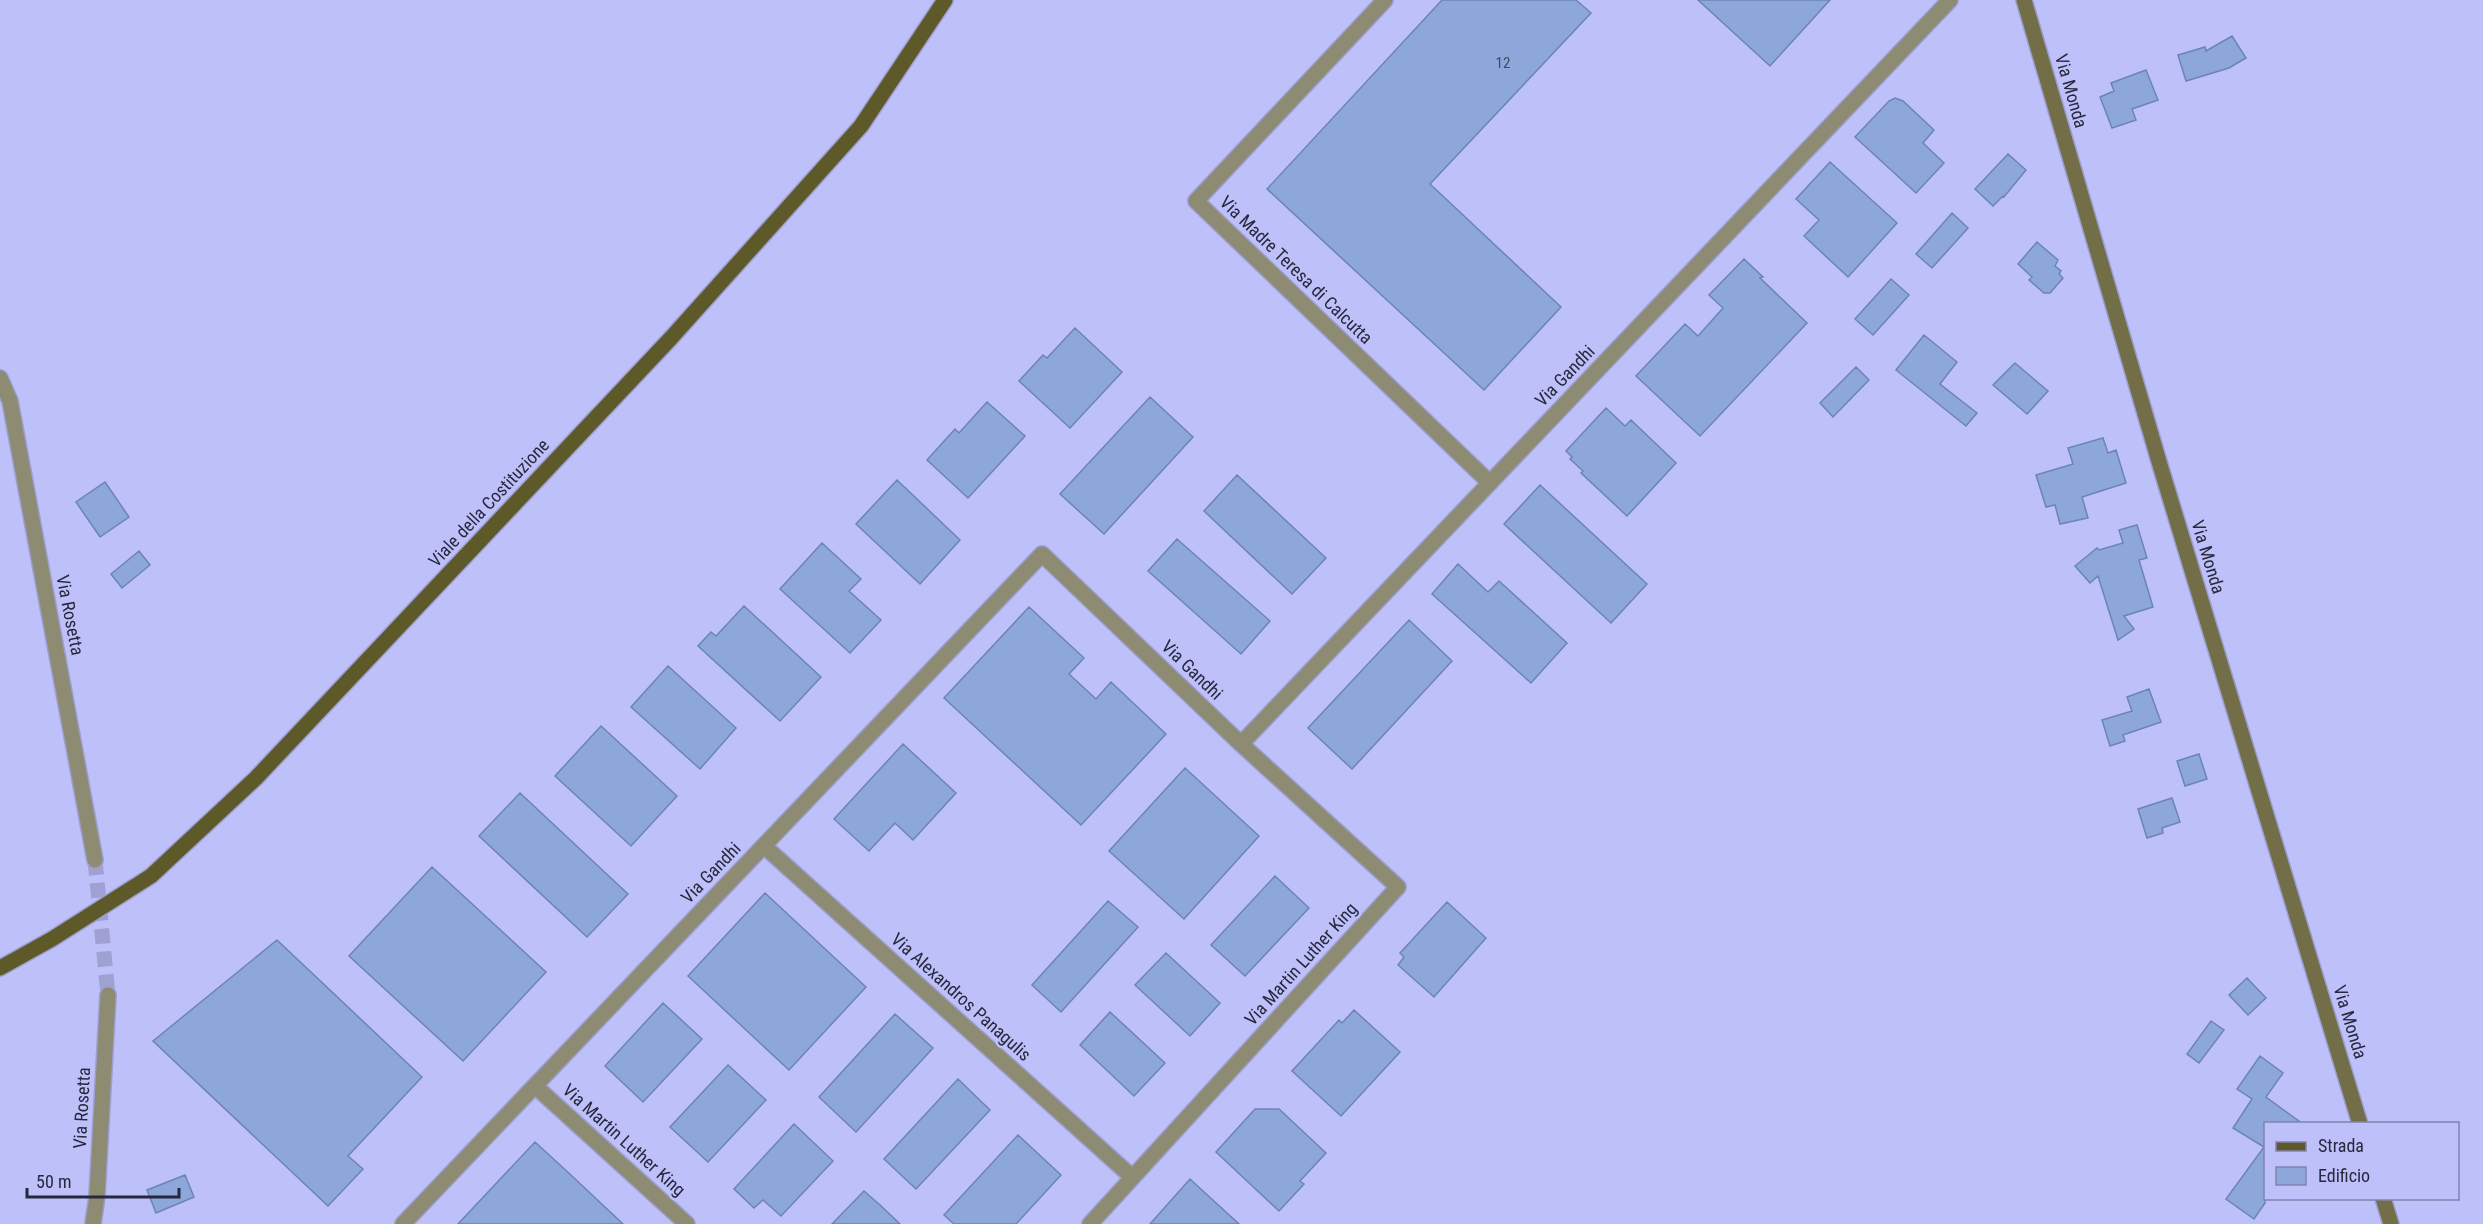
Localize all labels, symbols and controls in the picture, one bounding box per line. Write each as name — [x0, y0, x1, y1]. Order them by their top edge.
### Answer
street label: Via Monda — [2051, 51, 2092, 130]
house number: 12 — [1496, 54, 1510, 72]
street label: Via Madre Teresa di Calcutta — [1216, 191, 1377, 348]
street label: Via Gandhi — [1530, 341, 1599, 411]
street label: Viale della Costituzione — [424, 434, 553, 571]
street label: Via Monda — [2187, 517, 2230, 596]
street label: Via Rosetta — [52, 573, 89, 657]
street label: Via Gandhi — [1157, 635, 1227, 704]
street label: Via Gandhi — [676, 838, 745, 908]
street label: Via Martin Luther King — [1240, 898, 1361, 1029]
street label: Via Alexandros Panagulis — [887, 928, 1035, 1065]
street label: Via Monda — [2329, 982, 2372, 1061]
street label: Via Rosetta — [69, 1067, 94, 1149]
street label: Via Martin Luther King — [559, 1079, 690, 1200]
legend — [2264, 1122, 2459, 1200]
text: Strada — [2318, 1135, 2364, 1156]
scale bar — [27, 1161, 178, 1199]
text: Edificio — [2318, 1165, 2370, 1186]
text: 50 m — [36, 1171, 71, 1192]

